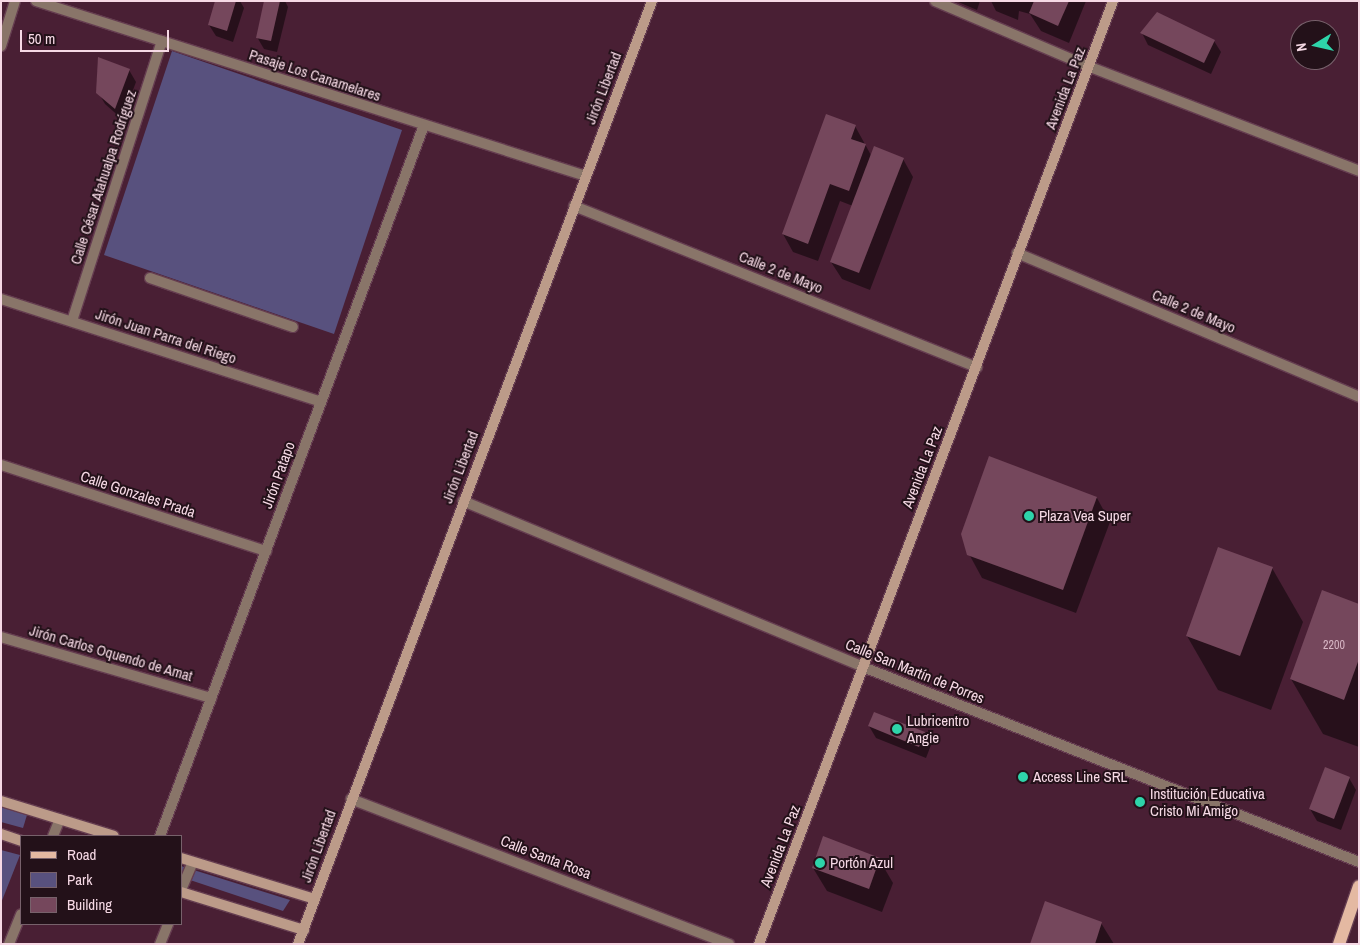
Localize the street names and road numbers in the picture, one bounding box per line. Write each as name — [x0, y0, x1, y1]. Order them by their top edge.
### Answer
street label: Avenida La Paz — [1041, 44, 1089, 132]
street label: Pasaje Los Canamelares — [247, 45, 383, 105]
street label: Jirón Libertad — [581, 49, 625, 127]
street label: Calle César Atahualpa Rodríguez — [66, 87, 140, 267]
street label: Calle 2 de Mayo — [736, 247, 826, 297]
street label: Calle 2 de Mayo — [1150, 285, 1238, 337]
street label: Jirón Juan Parra del Riego — [93, 305, 239, 367]
street label: Avenida La Paz — [898, 423, 946, 511]
street label: Jirón Libertad — [438, 428, 482, 506]
street label: Jirón Patapo — [258, 439, 298, 511]
street label: Calle Gonzales Prada — [78, 467, 198, 521]
street label: Jirón Carlos Oquendo de Amat — [27, 621, 195, 685]
street label: Calle San Martín de Porres — [843, 635, 987, 707]
street label: Avenida La Paz — [756, 802, 804, 890]
street label: Jirón Libertad — [297, 807, 339, 885]
street label: Calle Santa Rosa — [498, 831, 594, 883]

